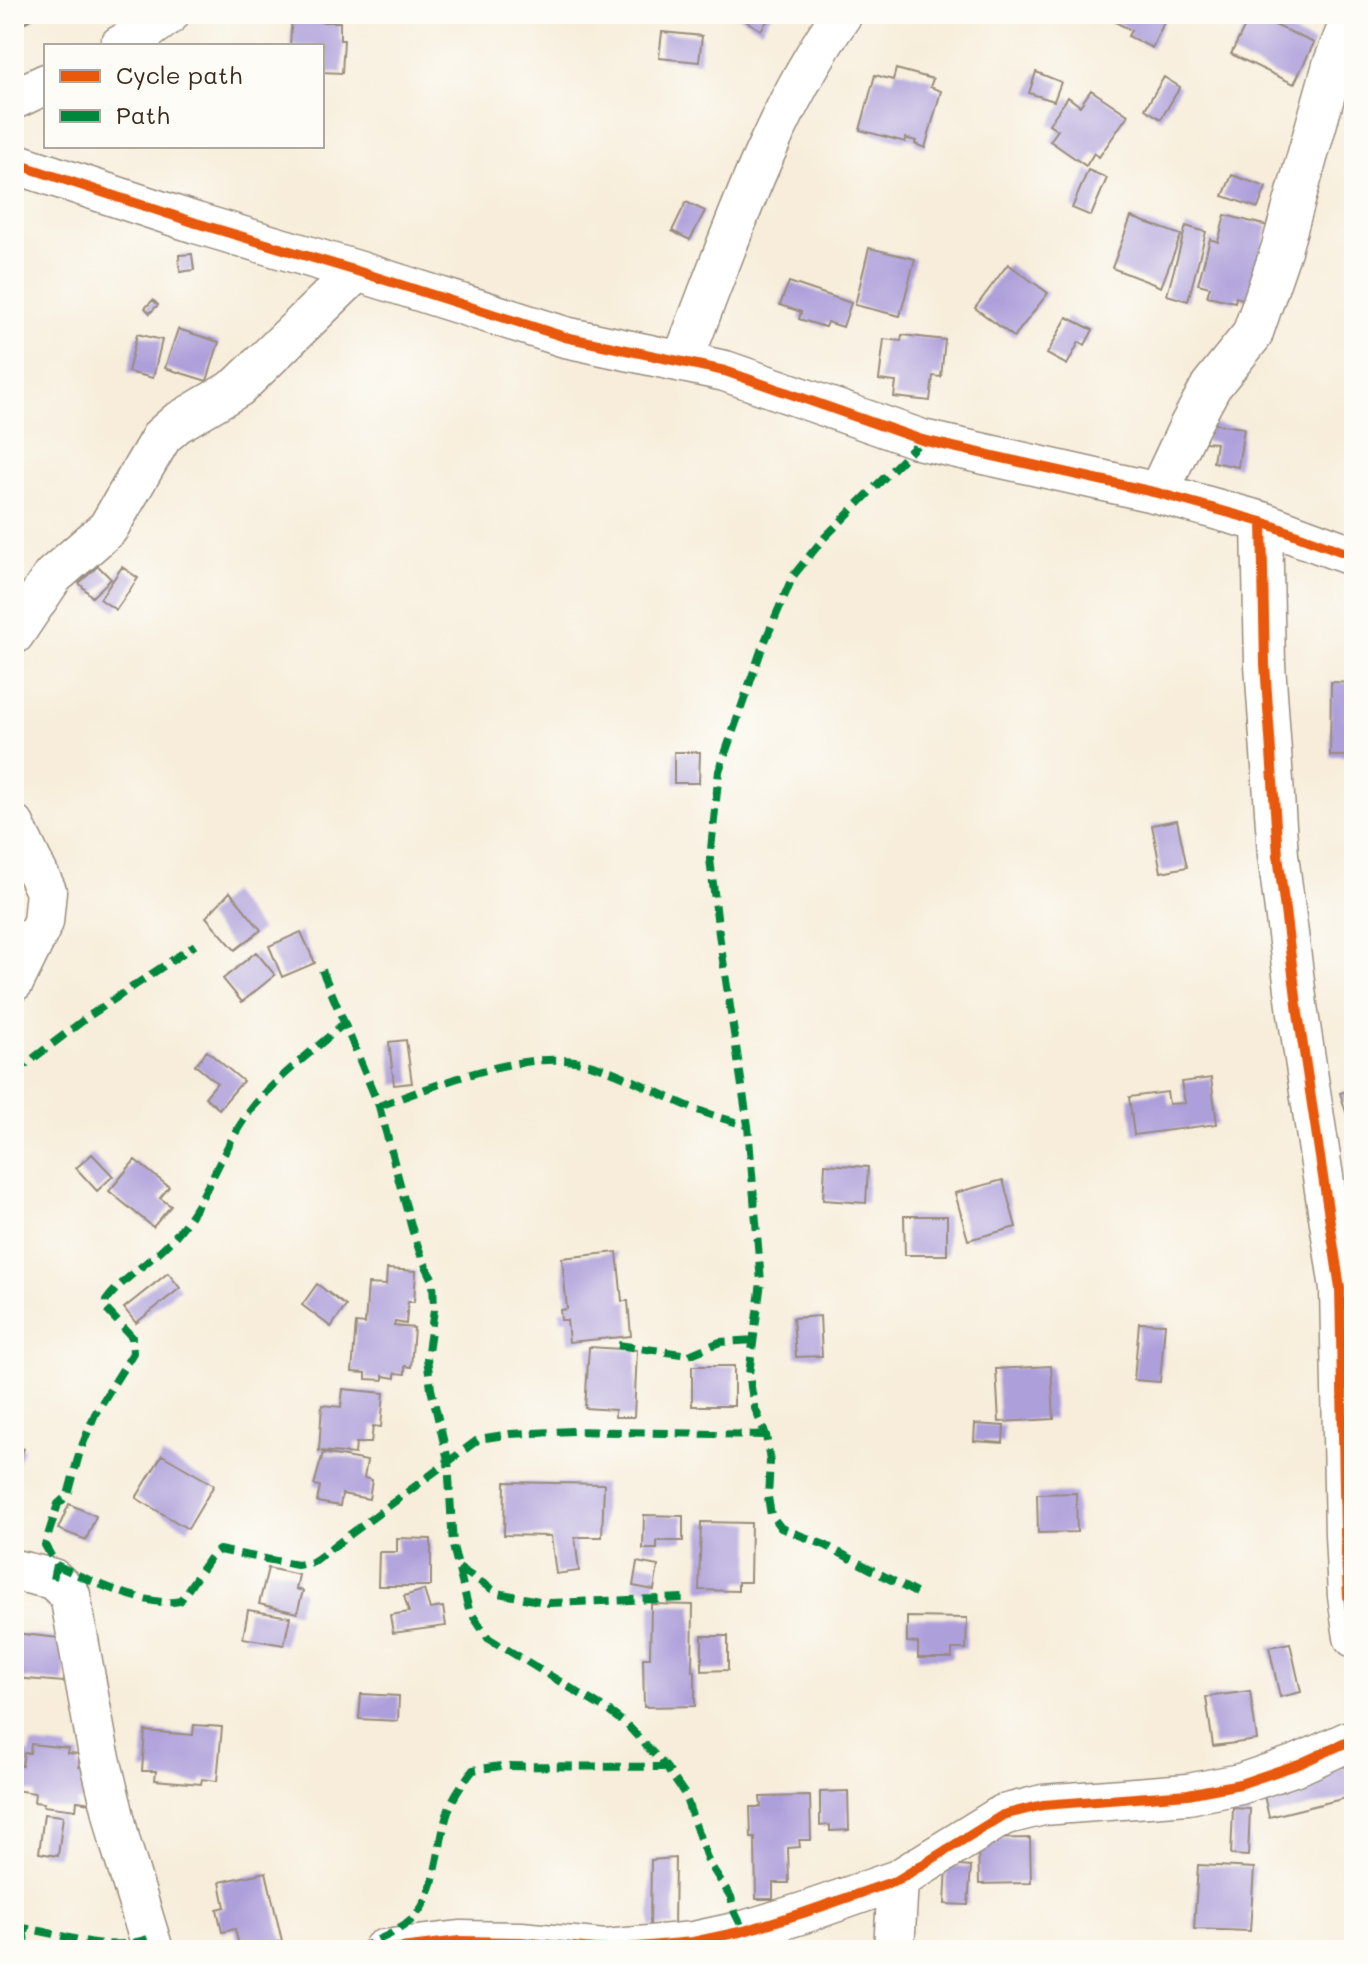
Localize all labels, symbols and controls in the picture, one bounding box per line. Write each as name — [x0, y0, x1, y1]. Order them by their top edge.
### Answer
legend — [44, 44, 324, 148]
text: Cycle path — [116, 59, 242, 90]
text: Path — [116, 99, 170, 130]

